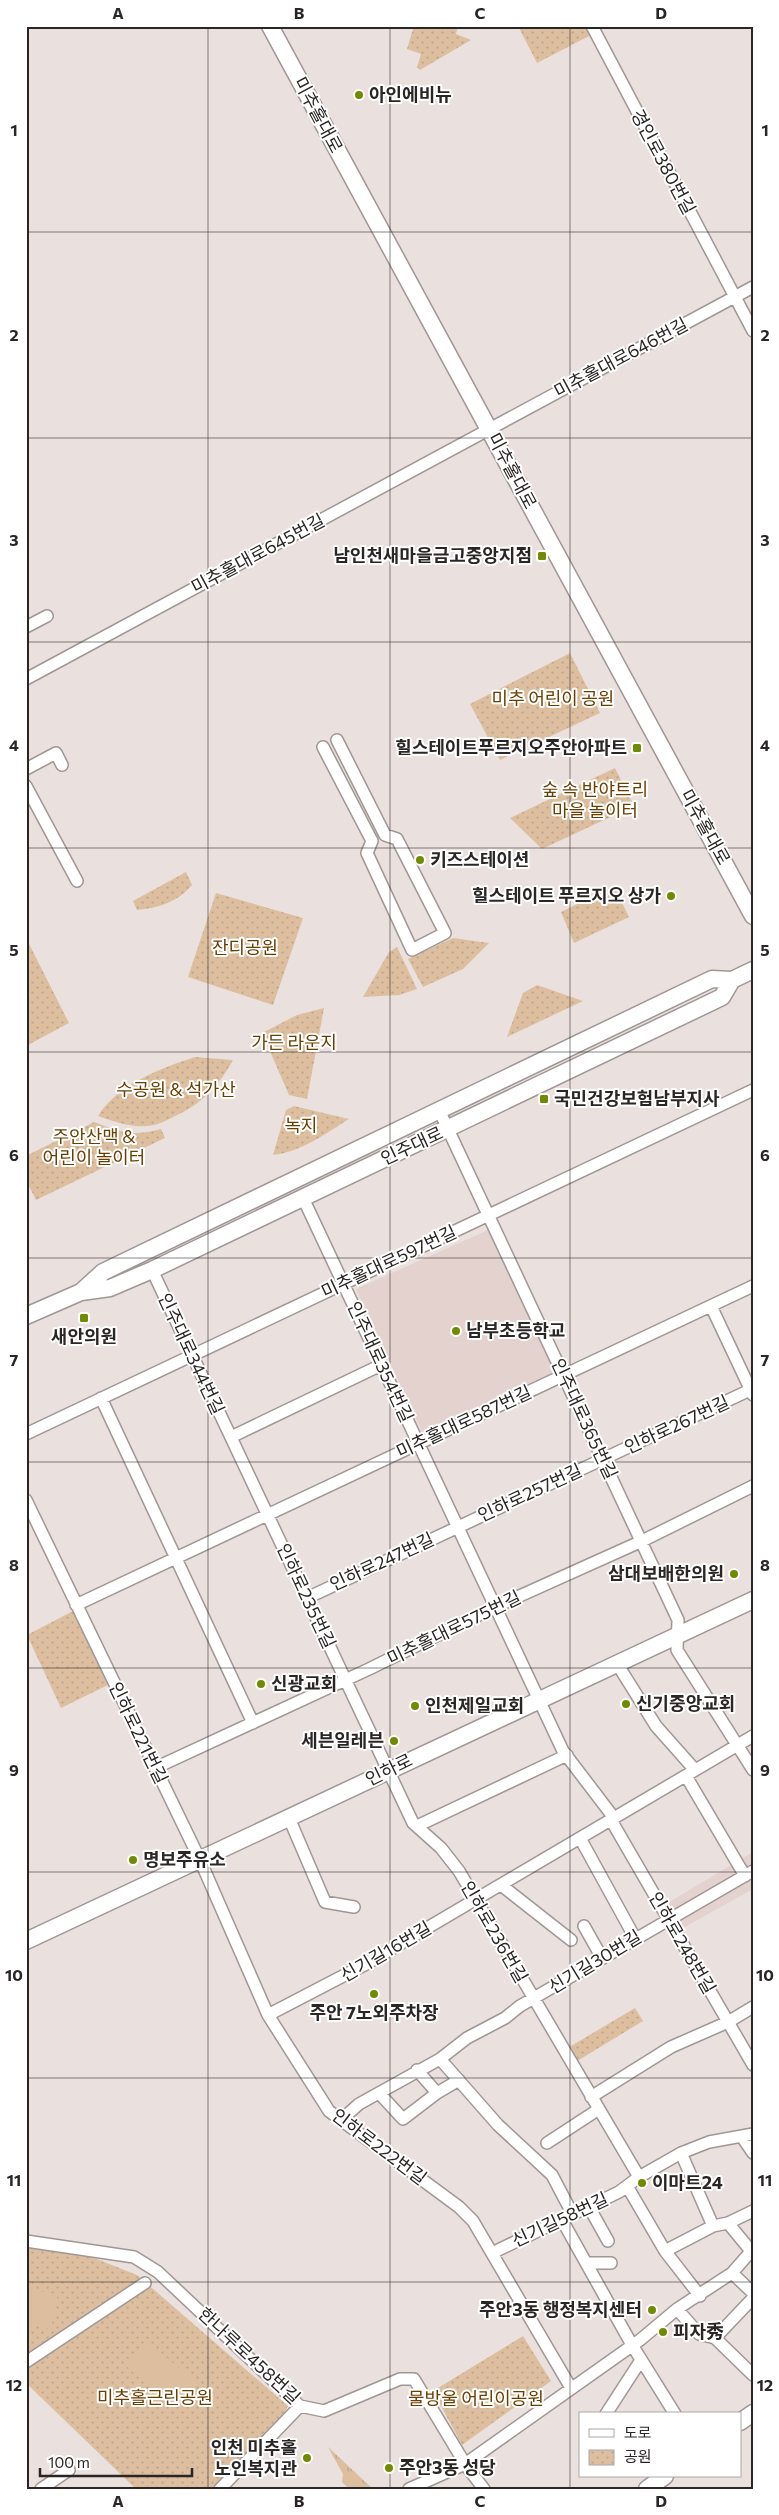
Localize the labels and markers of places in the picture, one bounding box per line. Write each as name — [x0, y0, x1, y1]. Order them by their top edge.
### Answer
place label: 아인에비뉴 — [369, 83, 452, 105]
marker: 아인에비뉴 — [353, 89, 365, 101]
place label: 남인천새마을금고중앙지점 — [333, 544, 532, 566]
marker: 남인천새마을금고중앙지점 — [536, 550, 548, 562]
place label: 힐스테이트푸르지오주안아파트 — [395, 736, 627, 758]
marker: 힐스테이트푸르지오주안아파트 — [631, 742, 643, 754]
place label: 키즈스테이션 — [430, 848, 529, 870]
marker: 키즈스테이션 — [414, 854, 426, 866]
place label: 힐스테이트 푸르지오 상가 — [472, 884, 661, 906]
marker: 힐스테이트 푸르지오 상가 — [665, 890, 677, 902]
place label: 국민건강보험남부지사 — [554, 1087, 720, 1109]
marker: 국민건강보험남부지사 — [538, 1093, 550, 1105]
marker: 새안의원 — [78, 1312, 90, 1324]
place label: 남부초등학교 — [466, 1319, 565, 1341]
place label: 새안의원 — [51, 1325, 117, 1347]
marker: 남부초등학교 — [450, 1325, 462, 1337]
place label: 삼대보배한의원 — [608, 1562, 724, 1584]
marker: 삼대보배한의원 — [728, 1568, 740, 1580]
place label: 신광교회 — [271, 1672, 337, 1694]
marker: 신광교회 — [255, 1678, 267, 1690]
place label: 신기중앙교회 — [636, 1692, 735, 1714]
place label: 인천제일교회 — [425, 1694, 524, 1716]
marker: 신기중앙교회 — [620, 1698, 632, 1710]
marker: 인천제일교회 — [409, 1700, 421, 1712]
place label: 세븐일레븐 — [301, 1729, 384, 1751]
marker: 세븐일레븐 — [388, 1735, 400, 1747]
place label: 명보주유소 — [143, 1848, 226, 1870]
marker: 명보주유소 — [127, 1854, 139, 1866]
marker: 주안 7노외주차장 — [368, 1988, 380, 2000]
place label: 주안 7노외주차장 — [309, 2001, 439, 2023]
place label: 이마트24 — [652, 2171, 723, 2193]
marker: 이마트24 — [636, 2177, 648, 2189]
place label: 주안3동 행정복지센터 — [479, 2298, 642, 2320]
marker: 주안3동 행정복지센터 — [646, 2304, 658, 2316]
place label: 피자秀 — [673, 2320, 724, 2342]
marker: 피자秀 — [657, 2326, 669, 2338]
place label: 인천 미추홀 노인복지관 — [211, 2436, 297, 2479]
marker: 인천 미추홀 노인복지관 — [301, 2452, 313, 2464]
place label: 주안3동 성당 — [399, 2456, 496, 2478]
marker: 주안3동 성당 — [383, 2462, 395, 2474]

